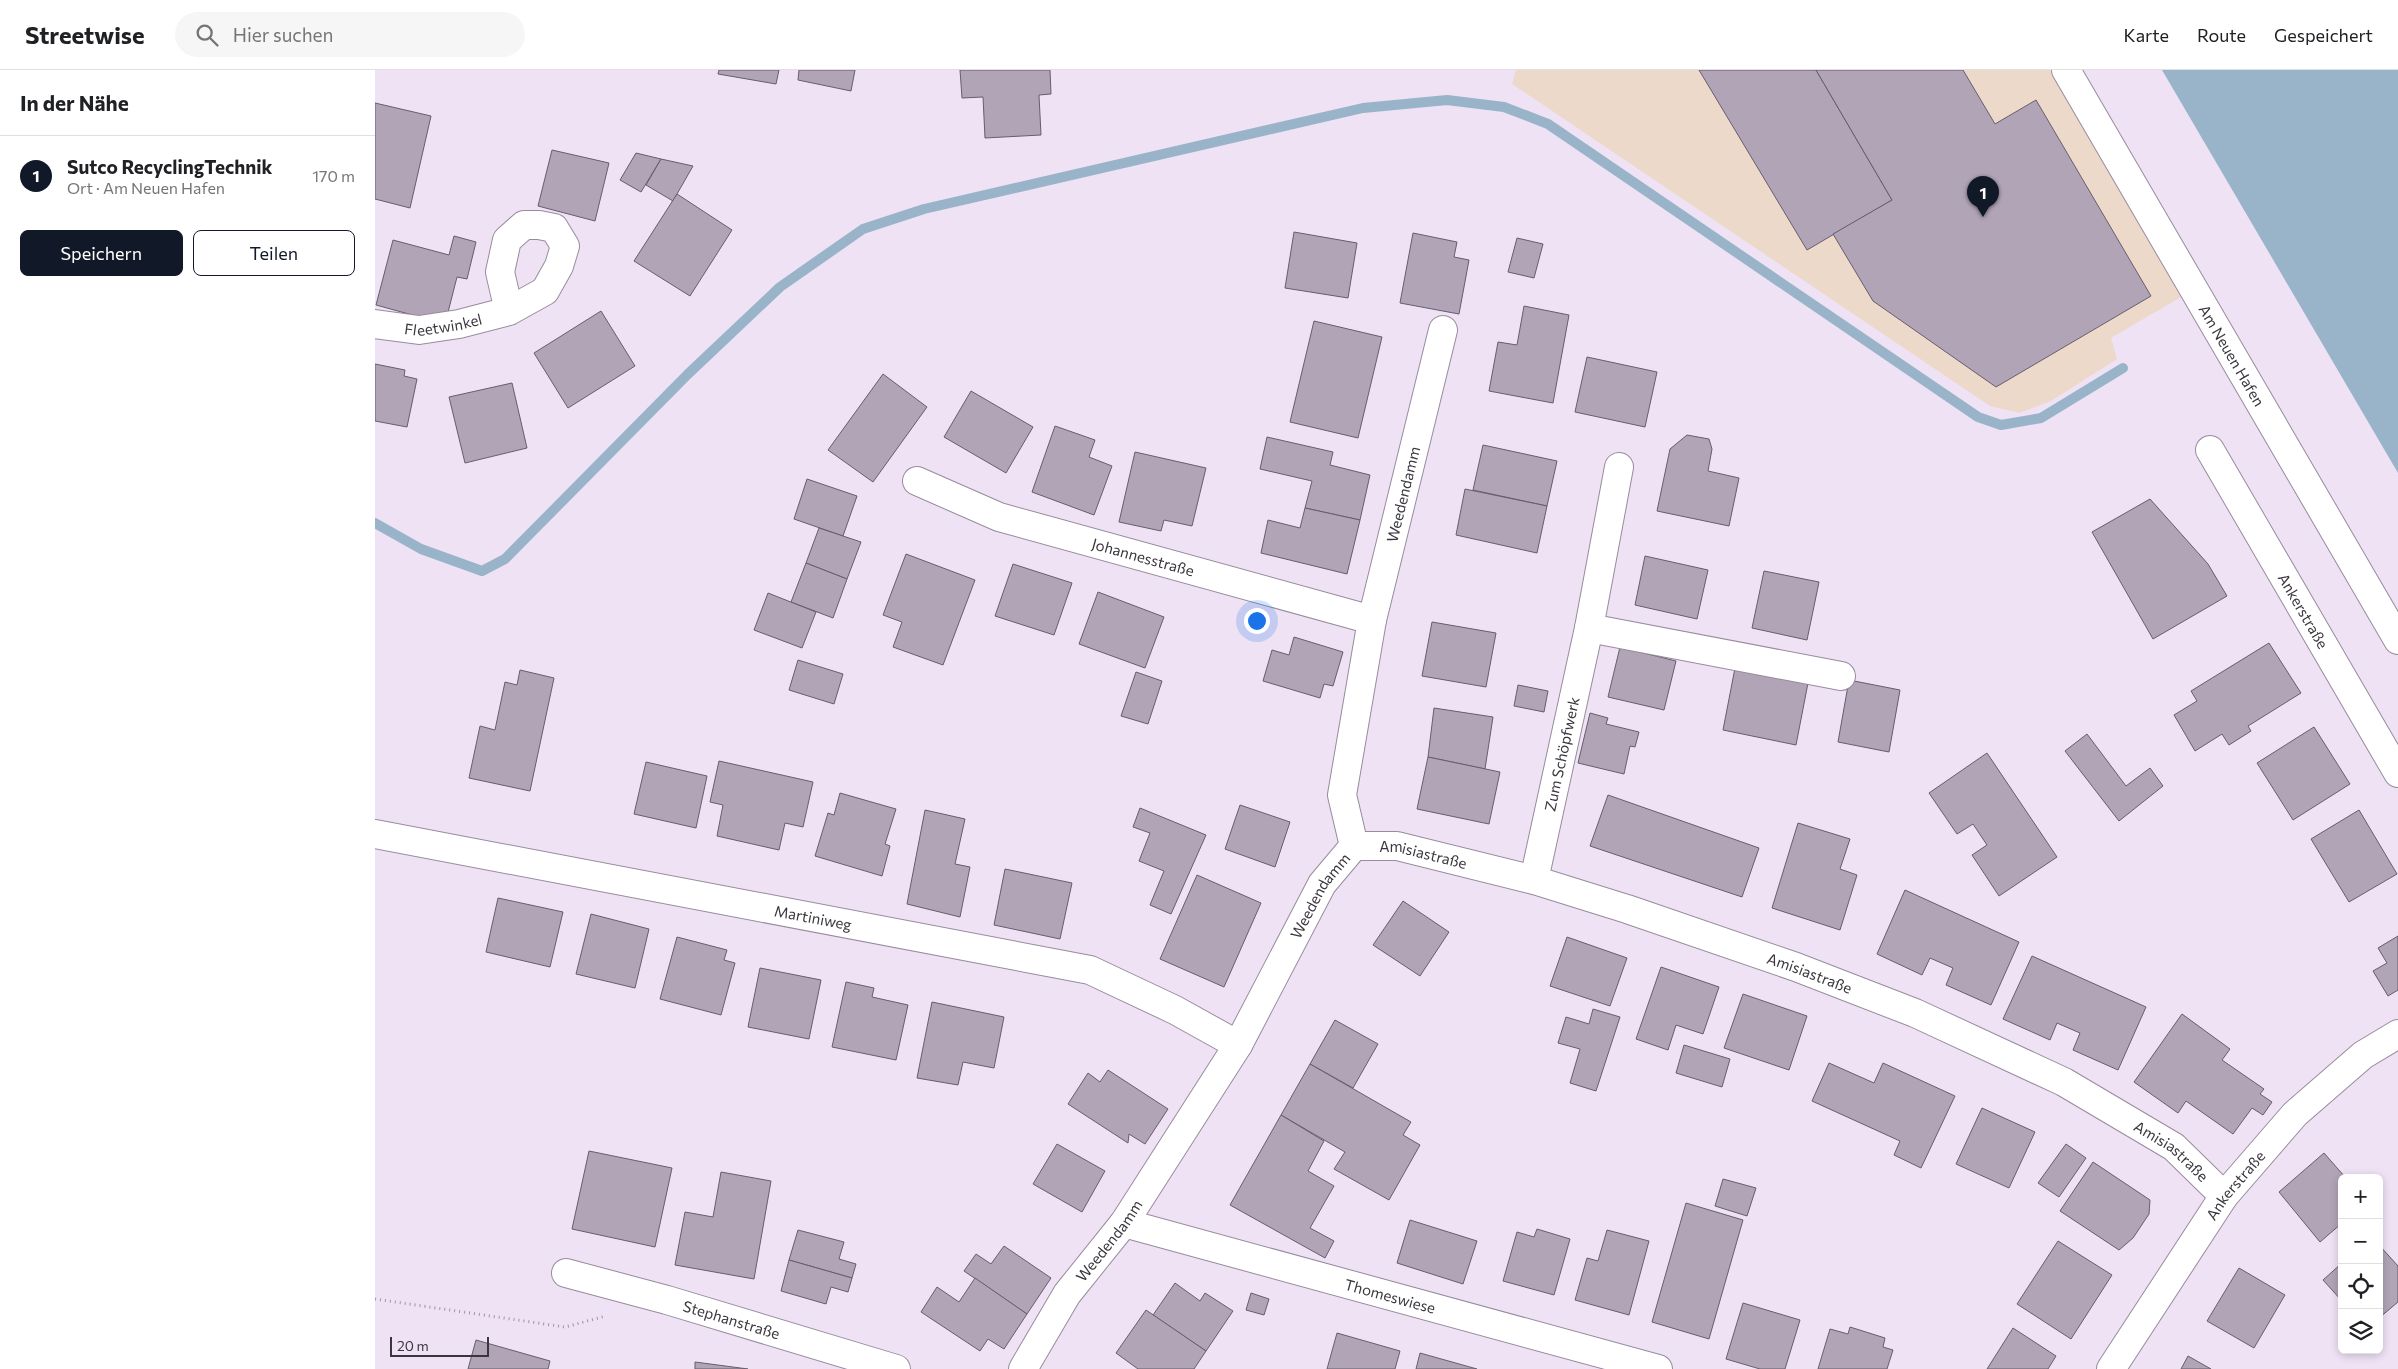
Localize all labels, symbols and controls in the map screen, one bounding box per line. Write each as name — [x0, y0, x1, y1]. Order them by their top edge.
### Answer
search box — [175, 12, 525, 57]
text: Streetwise — [25, 20, 145, 49]
icon: search — [193, 21, 221, 49]
text: Hier suchen — [233, 23, 333, 46]
text: Karte — [2124, 24, 2169, 46]
text: Route — [2197, 24, 2246, 46]
text: Gespeichert — [2274, 24, 2373, 46]
text: In der Nähe — [20, 90, 129, 115]
text: Sutco RecyclingTechnik — [67, 155, 272, 178]
text: 1 — [32, 166, 40, 185]
text: 170 m — [312, 166, 355, 185]
pin: 1 — [1967, 176, 1999, 217]
text: Ort · Am Neuen Hafen — [67, 178, 225, 197]
button: Speichern — [20, 230, 183, 276]
button: Teilen — [193, 230, 355, 276]
street label: Am Neuen Hafen — [2195, 301, 2269, 409]
street label: Fleetwinkel — [403, 309, 484, 339]
street label: Weedendamm — [1382, 445, 1423, 544]
street label: Johannesstraße — [1090, 534, 1196, 580]
street label: Ankerstraße — [2275, 570, 2333, 652]
your location — [1244, 608, 1270, 634]
street label: Zum Schöpfwerk — [1540, 695, 1583, 813]
street label: Amisiastraße — [1379, 837, 1469, 872]
street label: Weedendamm — [1286, 849, 1353, 941]
street label: Martiniweg — [773, 901, 853, 934]
street label: Amisiastraße — [1765, 949, 1855, 997]
street label: Amisiastraße — [2131, 1117, 2212, 1185]
street label: Ankerstraße — [2202, 1147, 2268, 1223]
map controls — [2338, 1174, 2383, 1354]
button: + — [2338, 1174, 2383, 1219]
street label: Weedendamm — [1072, 1196, 1146, 1285]
button: − — [2338, 1219, 2383, 1264]
button: locate — [2338, 1264, 2383, 1309]
street label: Thomeswiese — [1343, 1275, 1438, 1317]
street label: Stephanstraße — [681, 1296, 782, 1343]
button: layers — [2338, 1309, 2383, 1354]
scale bar — [390, 1334, 489, 1357]
text: 20 m — [397, 1337, 429, 1354]

